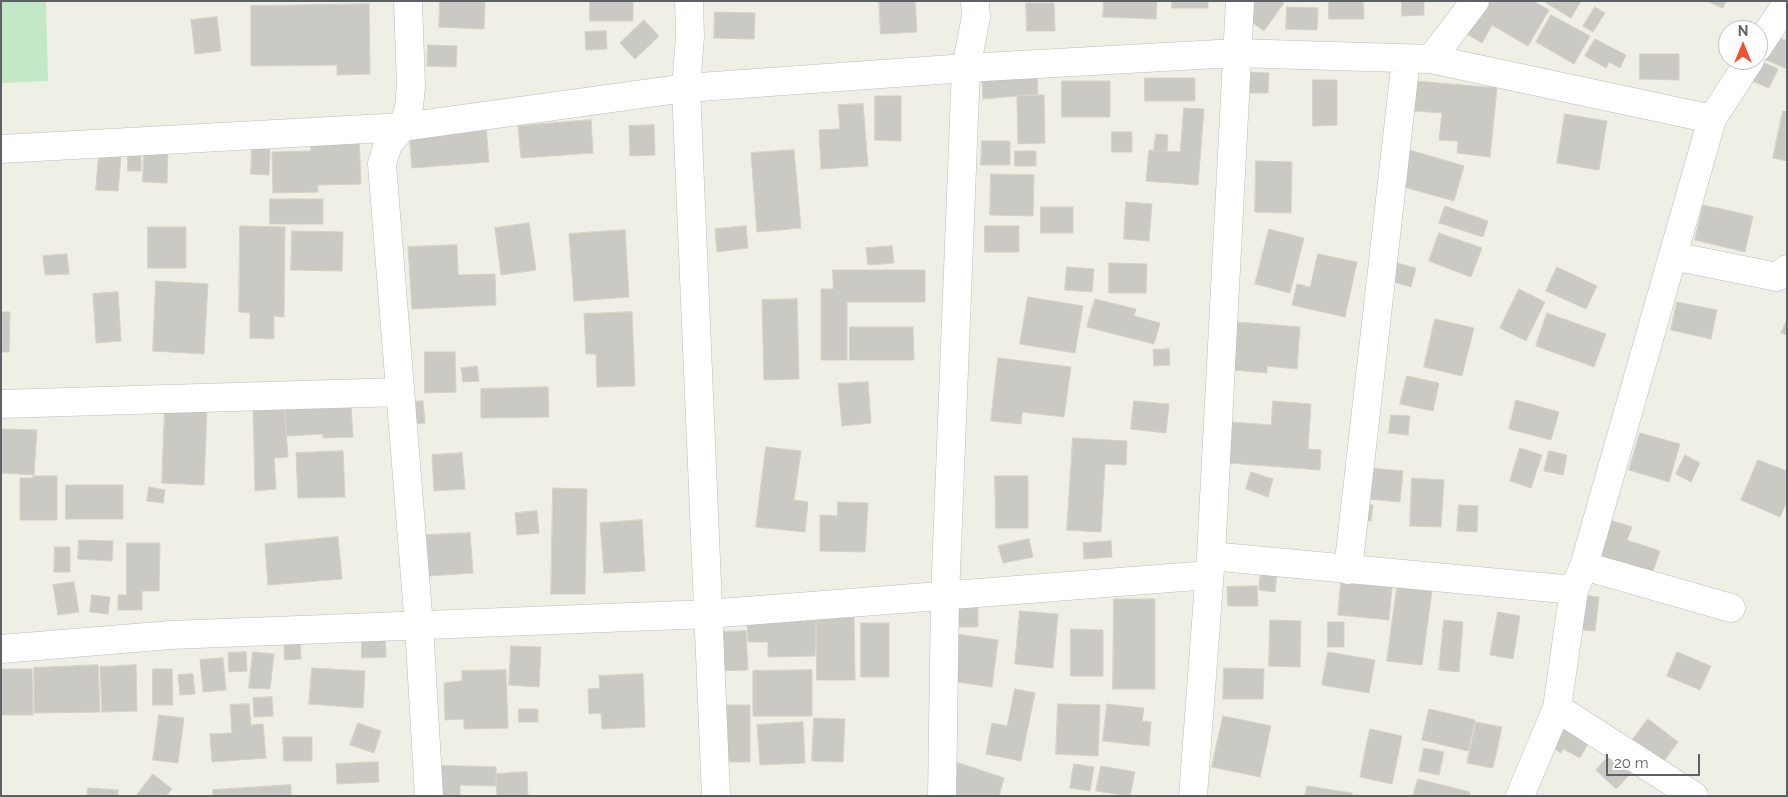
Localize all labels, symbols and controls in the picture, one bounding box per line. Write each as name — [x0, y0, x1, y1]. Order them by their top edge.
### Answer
north arrow — [1718, 20, 1768, 70]
text: N — [1738, 23, 1748, 39]
scale bar — [1608, 744, 1702, 776]
text: 20 m — [1614, 754, 1649, 772]

